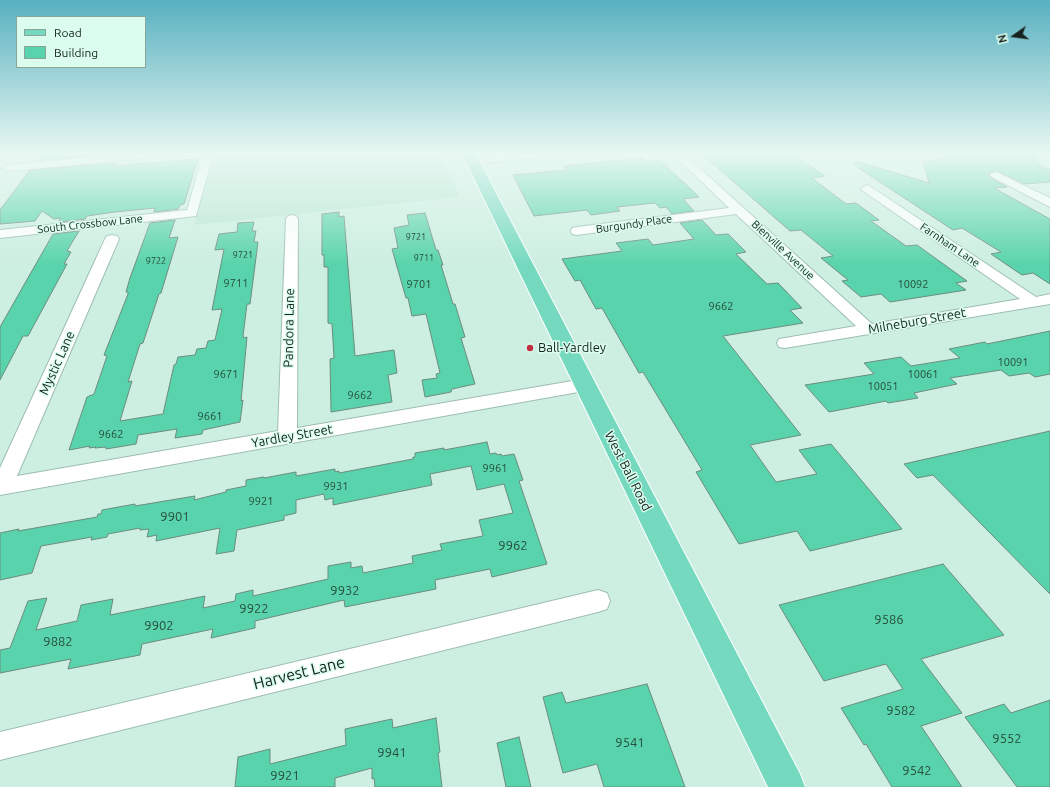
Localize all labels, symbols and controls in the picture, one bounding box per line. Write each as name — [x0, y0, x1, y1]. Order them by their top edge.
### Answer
legend — [16, 16, 146, 68]
north arrow — [994, 16, 1034, 56]
text: Road — [54, 26, 82, 39]
text: N — [996, 33, 1009, 44]
text: Building — [54, 46, 98, 59]
street label: South Crossbow Lane — [37, 212, 143, 236]
street label: Burgundy Place — [595, 212, 673, 236]
street label: Bienville Avenue — [749, 217, 817, 283]
street label: Farnham Lane — [918, 220, 982, 270]
house number: 9721 — [406, 232, 426, 242]
house number: 9721 — [233, 250, 253, 260]
house number: 9711 — [414, 253, 434, 263]
house number: 9722 — [146, 256, 166, 266]
house number: 9711 — [224, 276, 248, 290]
house number: 9701 — [407, 277, 431, 291]
house number: 10092 — [897, 277, 929, 291]
street label: Pandora Lane — [281, 288, 297, 368]
house number: 9662 — [709, 299, 733, 313]
street label: Milneburg Street — [867, 305, 967, 337]
street label: Mystic Lane — [36, 329, 78, 397]
place label: Ball-Yardley — [538, 340, 606, 356]
marker: Ball-Yardley — [525, 343, 535, 353]
house number: 10091 — [997, 355, 1029, 369]
house number: 9671 — [214, 367, 238, 381]
house number: 10061 — [907, 367, 939, 381]
house number: 10051 — [867, 379, 899, 393]
house number: 9662 — [348, 388, 372, 402]
house number: 9661 — [198, 409, 222, 423]
street label: Yardley Street — [250, 421, 334, 451]
house number: 9662 — [99, 427, 123, 441]
street label: West Ball Road — [601, 429, 655, 513]
house number: 9961 — [483, 461, 507, 475]
house number: 9931 — [324, 479, 348, 493]
house number: 9921 — [249, 494, 273, 508]
house number: 9901 — [160, 509, 190, 525]
house number: 9962 — [498, 538, 528, 554]
house number: 9932 — [330, 583, 360, 599]
house number: 9922 — [239, 601, 269, 617]
house number: 9586 — [874, 612, 904, 628]
house number: 9902 — [144, 618, 174, 634]
house number: 9882 — [43, 634, 73, 650]
street label: Harvest Lane — [251, 652, 347, 694]
house number: 9582 — [886, 703, 916, 719]
house number: 9552 — [992, 731, 1022, 747]
house number: 9541 — [615, 735, 645, 751]
house number: 9941 — [377, 745, 407, 761]
house number: 9542 — [902, 763, 932, 779]
house number: 9921 — [270, 768, 300, 784]

